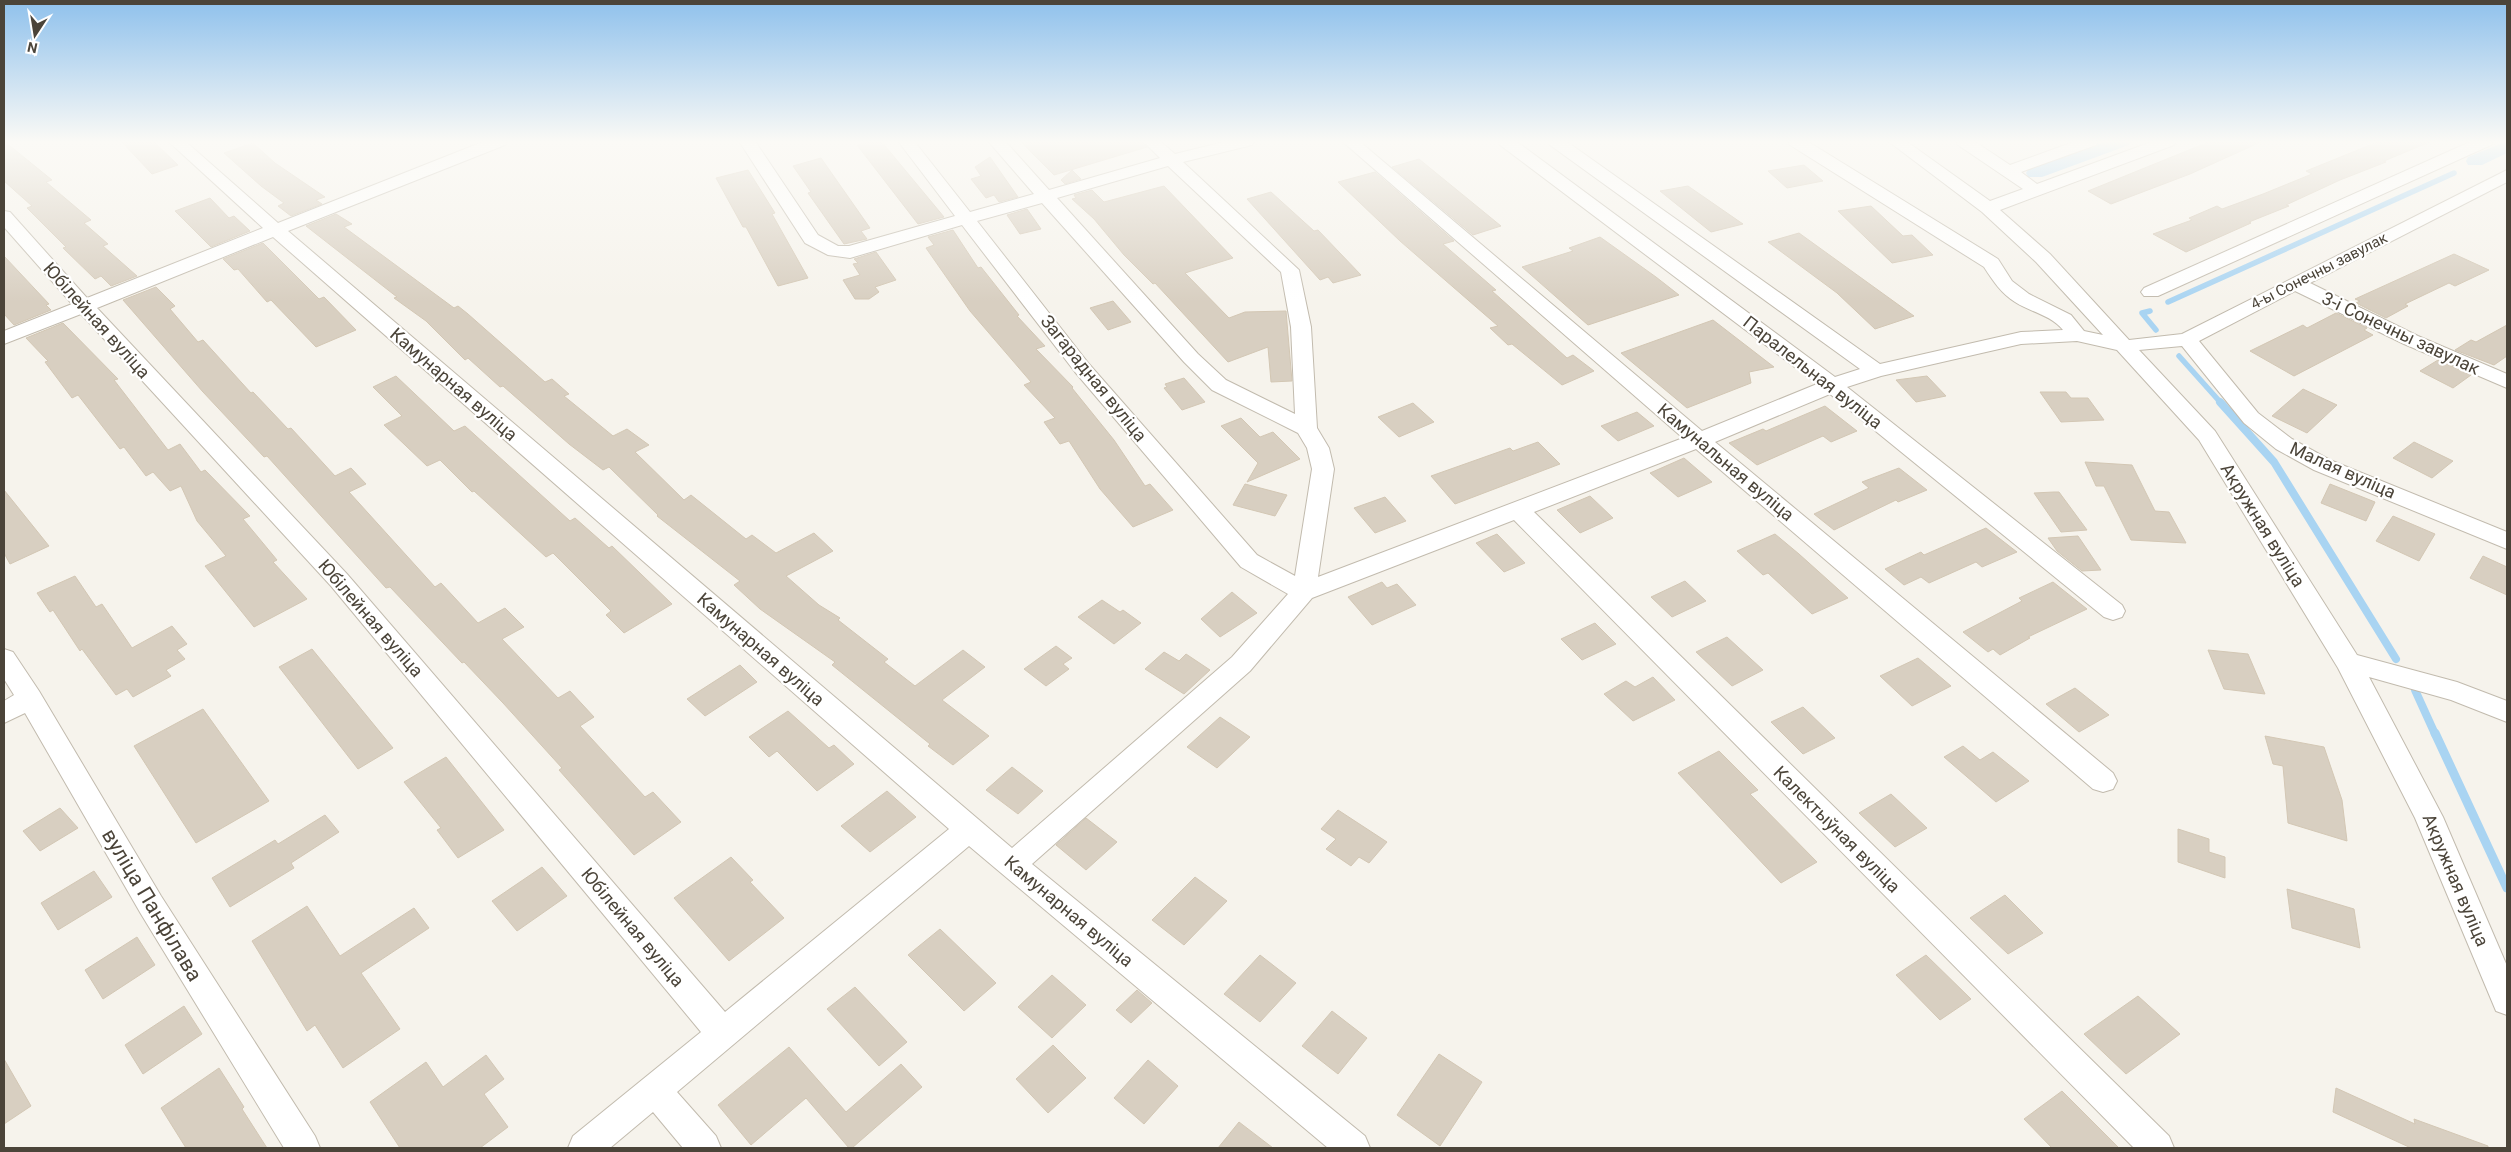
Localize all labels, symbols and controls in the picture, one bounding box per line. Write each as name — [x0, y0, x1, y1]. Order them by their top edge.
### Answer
north arrow — [10, 10, 60, 60]
text: N — [26, 39, 39, 57]
street label: 4-ы Сонечны завулак — [2248, 229, 2390, 313]
street label: Юбілейная вуліца — [39, 258, 155, 382]
street label: 3-і Сонечны завулак — [2319, 287, 2483, 379]
street label: Загарадная вуліца — [1037, 311, 1151, 445]
street label: Паралельная вуліца — [1739, 311, 1887, 433]
street label: Камунарная вуліца — [386, 323, 522, 445]
street label: Камунальная вуліца — [1653, 399, 1799, 525]
street label: Малая вуліца — [2287, 437, 2399, 503]
street label: Акружная вуліца — [2216, 459, 2310, 591]
street label: Юбілейная вуліца — [314, 555, 428, 681]
street label: Камунарная вуліца — [693, 588, 829, 710]
street label: Калектыўная вуліца — [1769, 761, 1905, 897]
street label: Акружная вуліца — [2419, 811, 2493, 949]
street label: вуліца Панфілава — [97, 824, 207, 986]
street label: Камунарная вуліца — [1000, 851, 1138, 971]
street label: Юбілейная вуліца — [577, 863, 689, 991]

